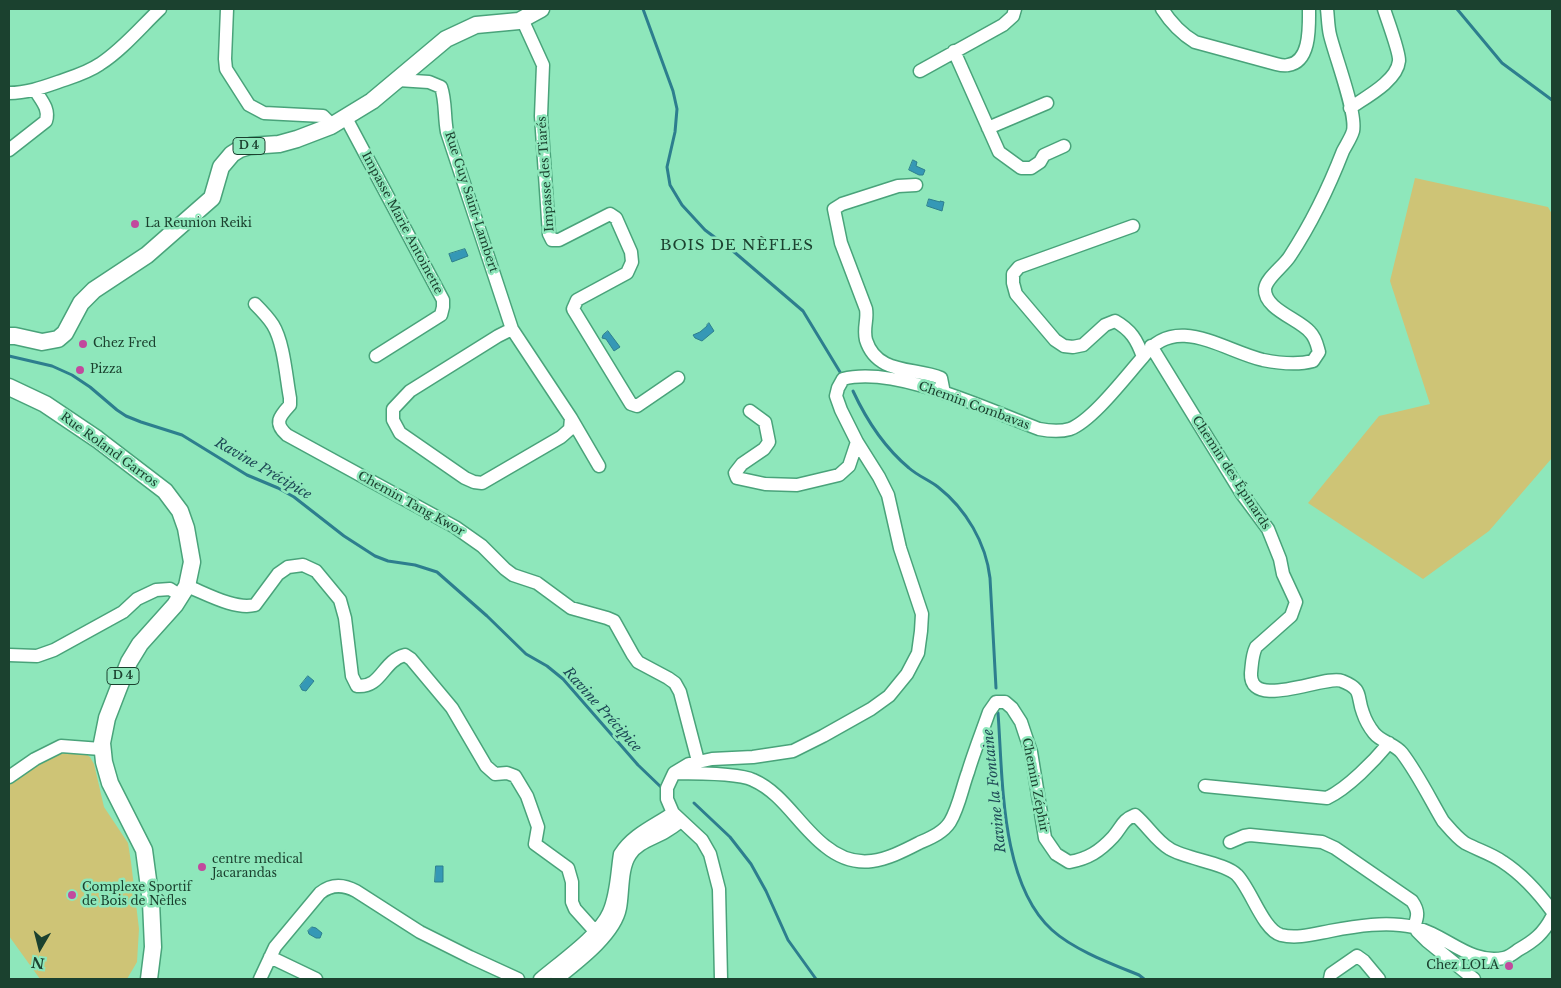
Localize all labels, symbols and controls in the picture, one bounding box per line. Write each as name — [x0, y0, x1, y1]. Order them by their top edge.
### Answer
street label: Impasse des Tiarés — [535, 116, 557, 232]
street label: Rue Guy Saint-Lambert — [441, 130, 501, 274]
road number: D 4 — [233, 138, 265, 154]
street label: Impasse Marie Antoinette — [358, 149, 446, 297]
place label: La Reunion Reiki — [145, 217, 252, 231]
marker: La Reunion Reiki — [129, 218, 141, 230]
district label: BOIS DE NÈFLES — [658, 237, 816, 255]
place label: Chez Fred — [93, 337, 156, 351]
marker: Chez Fred — [77, 338, 89, 350]
place label: Pizza — [90, 363, 122, 377]
marker: Pizza — [74, 364, 86, 376]
street label: Chemin Combavas — [916, 379, 1032, 433]
street label: Rue Roland Garros — [57, 410, 161, 490]
street label: Chemin des Épinards — [1189, 414, 1273, 532]
water label: Ravine Précipice — [212, 435, 314, 503]
street label: Chemin Tang Kwor — [355, 469, 467, 539]
water label: Ravine Précipice — [559, 664, 645, 756]
road number: D 4 — [107, 668, 139, 684]
water label: Ravine la Fontaine — [980, 728, 1010, 854]
street label: Chemin Zéphir — [1019, 737, 1051, 833]
place label: centre medical Jacarandas — [212, 853, 303, 881]
marker: centre medical Jacarandas — [196, 861, 208, 873]
place label: Complexe Sportif de Bois de Nèfles — [82, 881, 192, 909]
marker: Complexe Sportif de Bois de Nèfles — [66, 889, 78, 901]
north arrow — [15, 923, 65, 973]
text: N — [30, 953, 46, 973]
place label: Chez LOLA — [1426, 959, 1499, 973]
marker: Chez LOLA — [1503, 960, 1515, 972]

